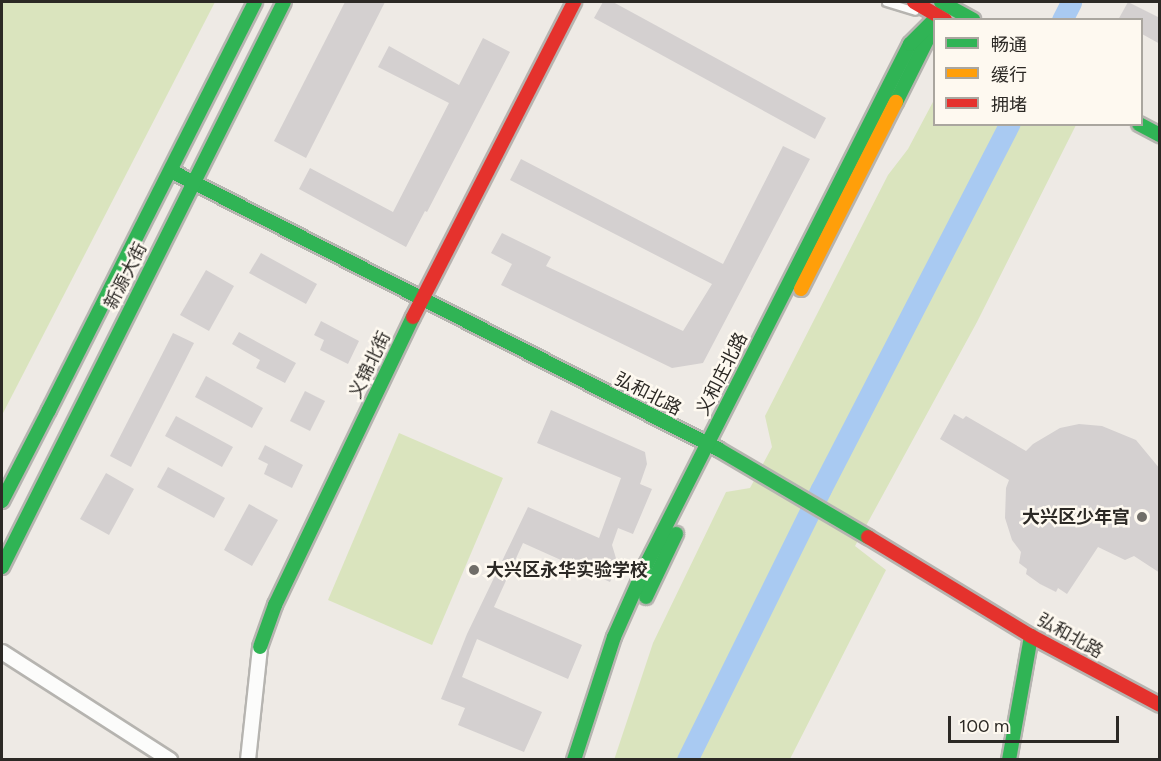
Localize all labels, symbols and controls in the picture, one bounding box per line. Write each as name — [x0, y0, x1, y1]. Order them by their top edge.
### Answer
legend — [933, 18, 1143, 126]
text: 畅通 — [991, 34, 1027, 56]
text: 缓行 — [991, 64, 1027, 86]
text: 拥堵 — [991, 94, 1027, 116]
street label: 新源大街 — [100, 239, 152, 313]
street label: 义锦北街 — [345, 328, 395, 402]
street label: 义和庄北路 — [692, 329, 752, 419]
street label: 弘和北路 — [611, 368, 685, 420]
place label: 大兴区少年宫 — [1022, 506, 1130, 528]
marker: 大兴区少年宫 — [1135, 510, 1149, 524]
place label: 大兴区永华实验学校 — [486, 559, 648, 581]
marker: 大兴区永华实验学校 — [467, 563, 481, 577]
street label: 弘和北路 — [1033, 609, 1107, 663]
scale bar — [951, 704, 1122, 742]
text: 100 m — [959, 715, 1009, 737]

